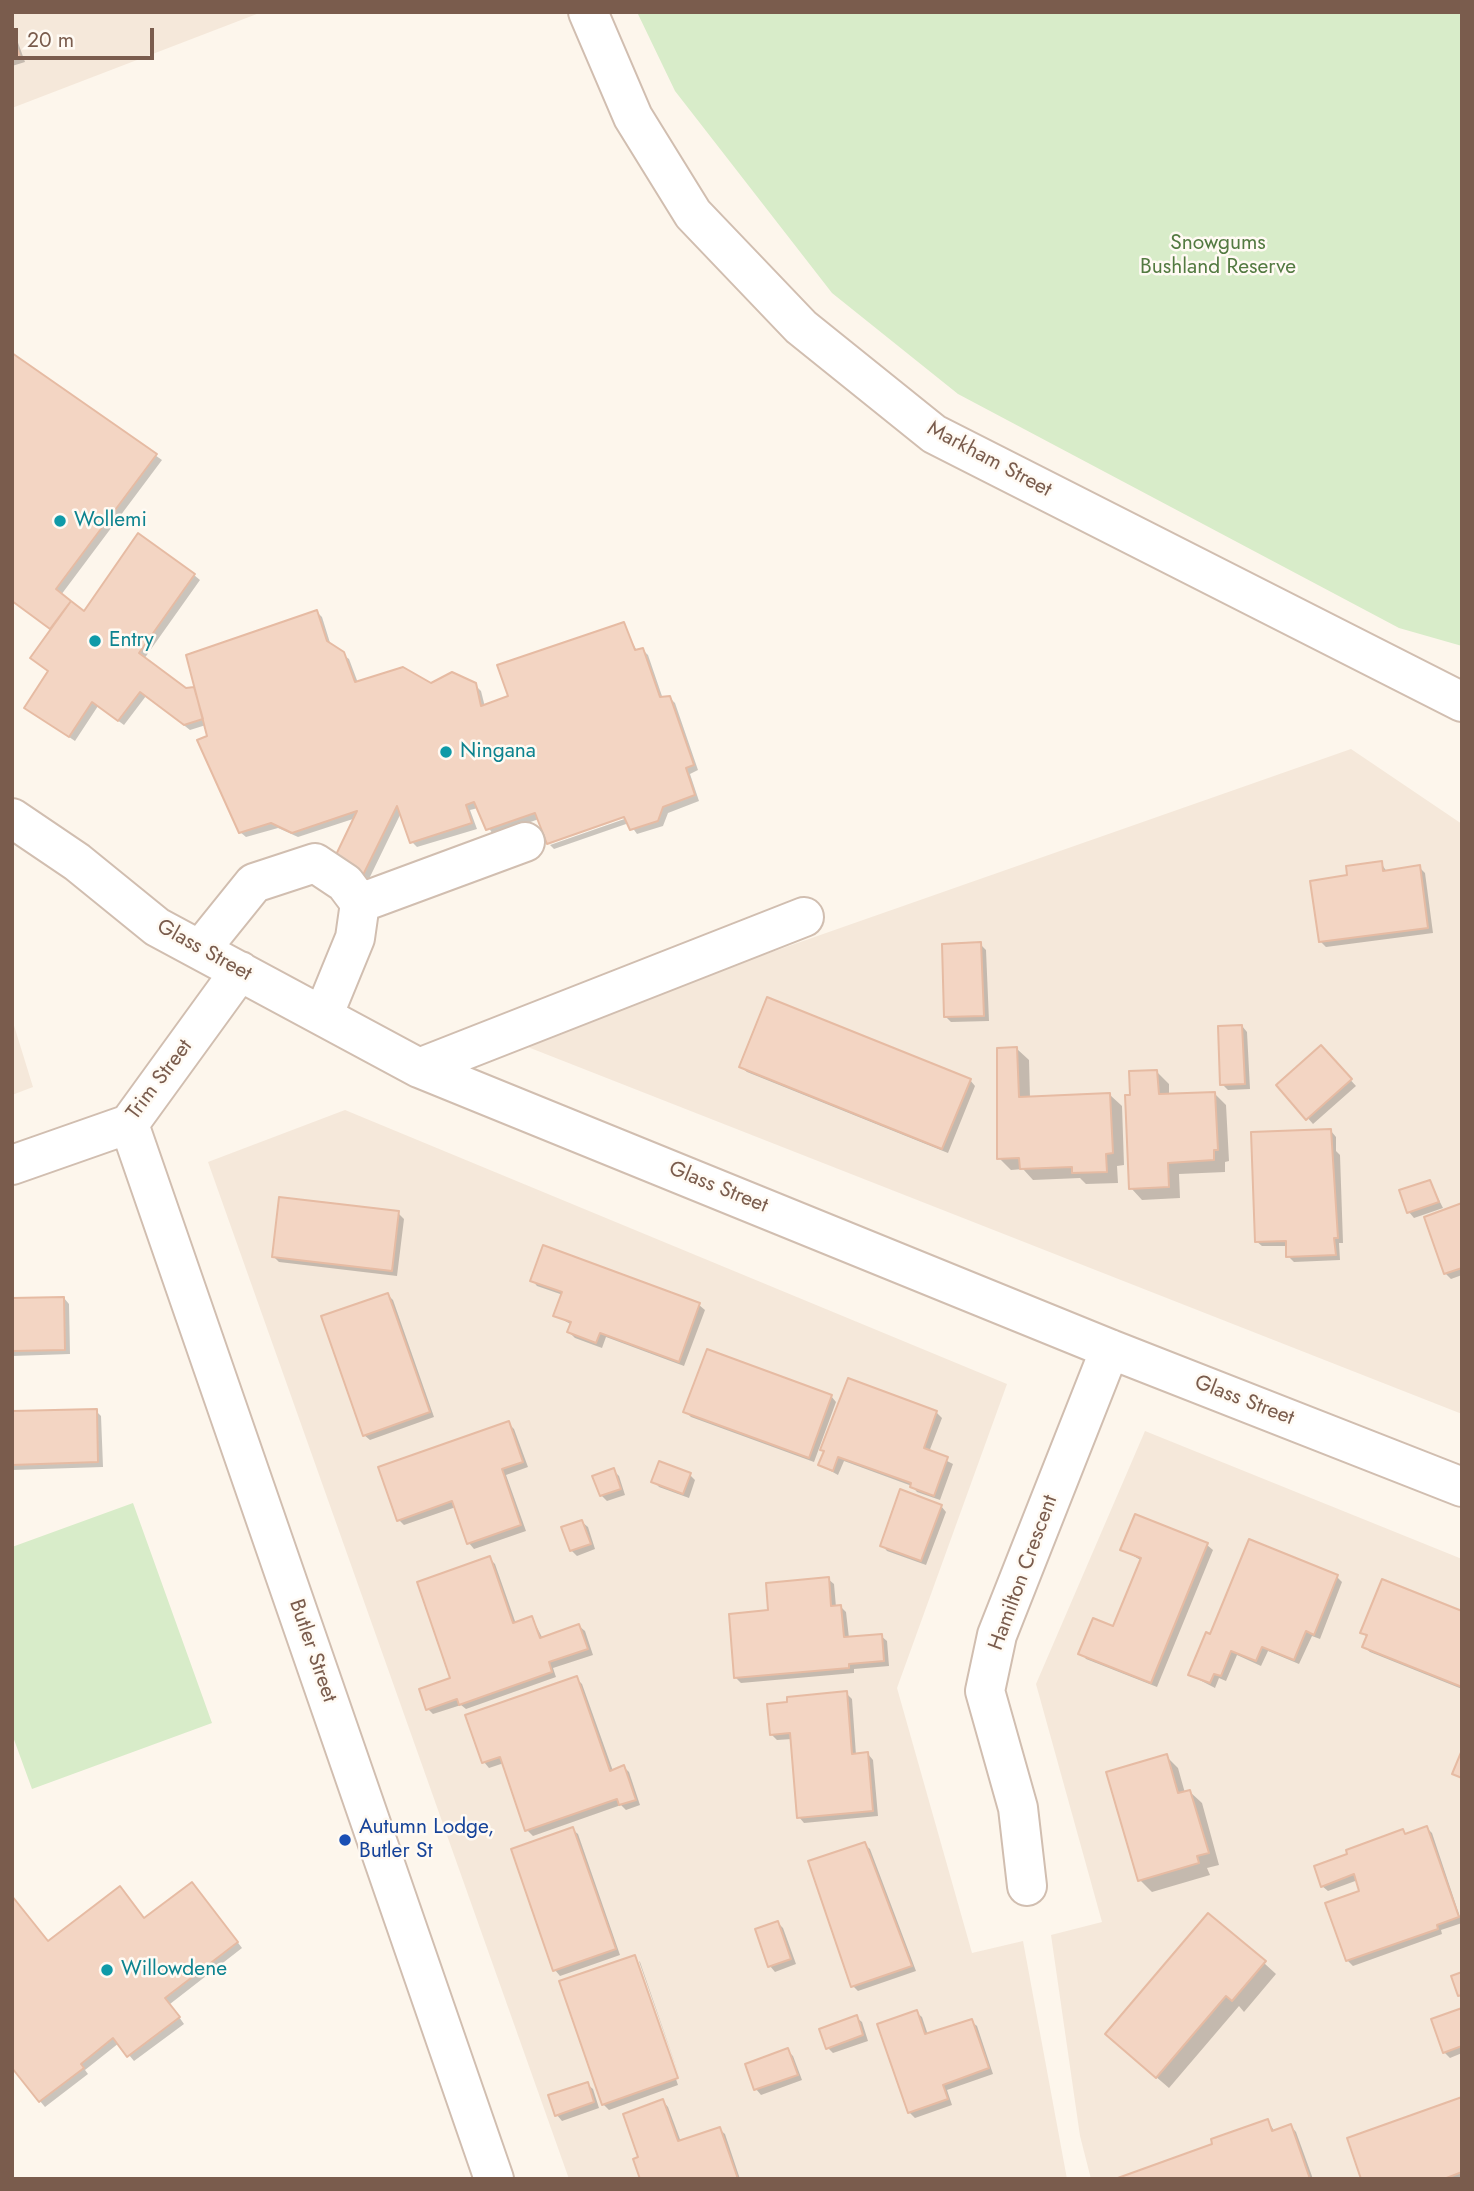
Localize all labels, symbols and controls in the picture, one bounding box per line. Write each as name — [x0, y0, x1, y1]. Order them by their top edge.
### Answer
scale bar — [18, 14, 158, 58]
text: 20 m — [27, 25, 74, 55]
park label: Snowgums Bushland Reserve — [1140, 231, 1296, 281]
street label: Markham Street — [922, 417, 1056, 503]
place label: Wollemi — [74, 508, 147, 534]
marker: Wollemi — [52, 513, 68, 529]
place label: Entry — [109, 628, 154, 654]
marker: Entry — [87, 633, 103, 649]
place label: Ningana — [460, 739, 536, 765]
marker: Ningana — [438, 744, 454, 760]
street label: Glass Street — [152, 915, 256, 987]
street label: Trim Street — [122, 1035, 198, 1125]
street label: Glass Street — [665, 1157, 771, 1219]
street label: Glass Street — [1191, 1371, 1297, 1431]
street label: Hamilton Crescent — [984, 1492, 1064, 1654]
street label: Butler Street — [283, 1596, 341, 1706]
place label: Autumn Lodge, Butler St — [359, 1815, 494, 1865]
marker: Autumn Lodge, Butler St — [337, 1832, 353, 1848]
place label: Willowdene — [121, 1957, 227, 1983]
marker: Willowdene — [99, 1962, 115, 1978]

